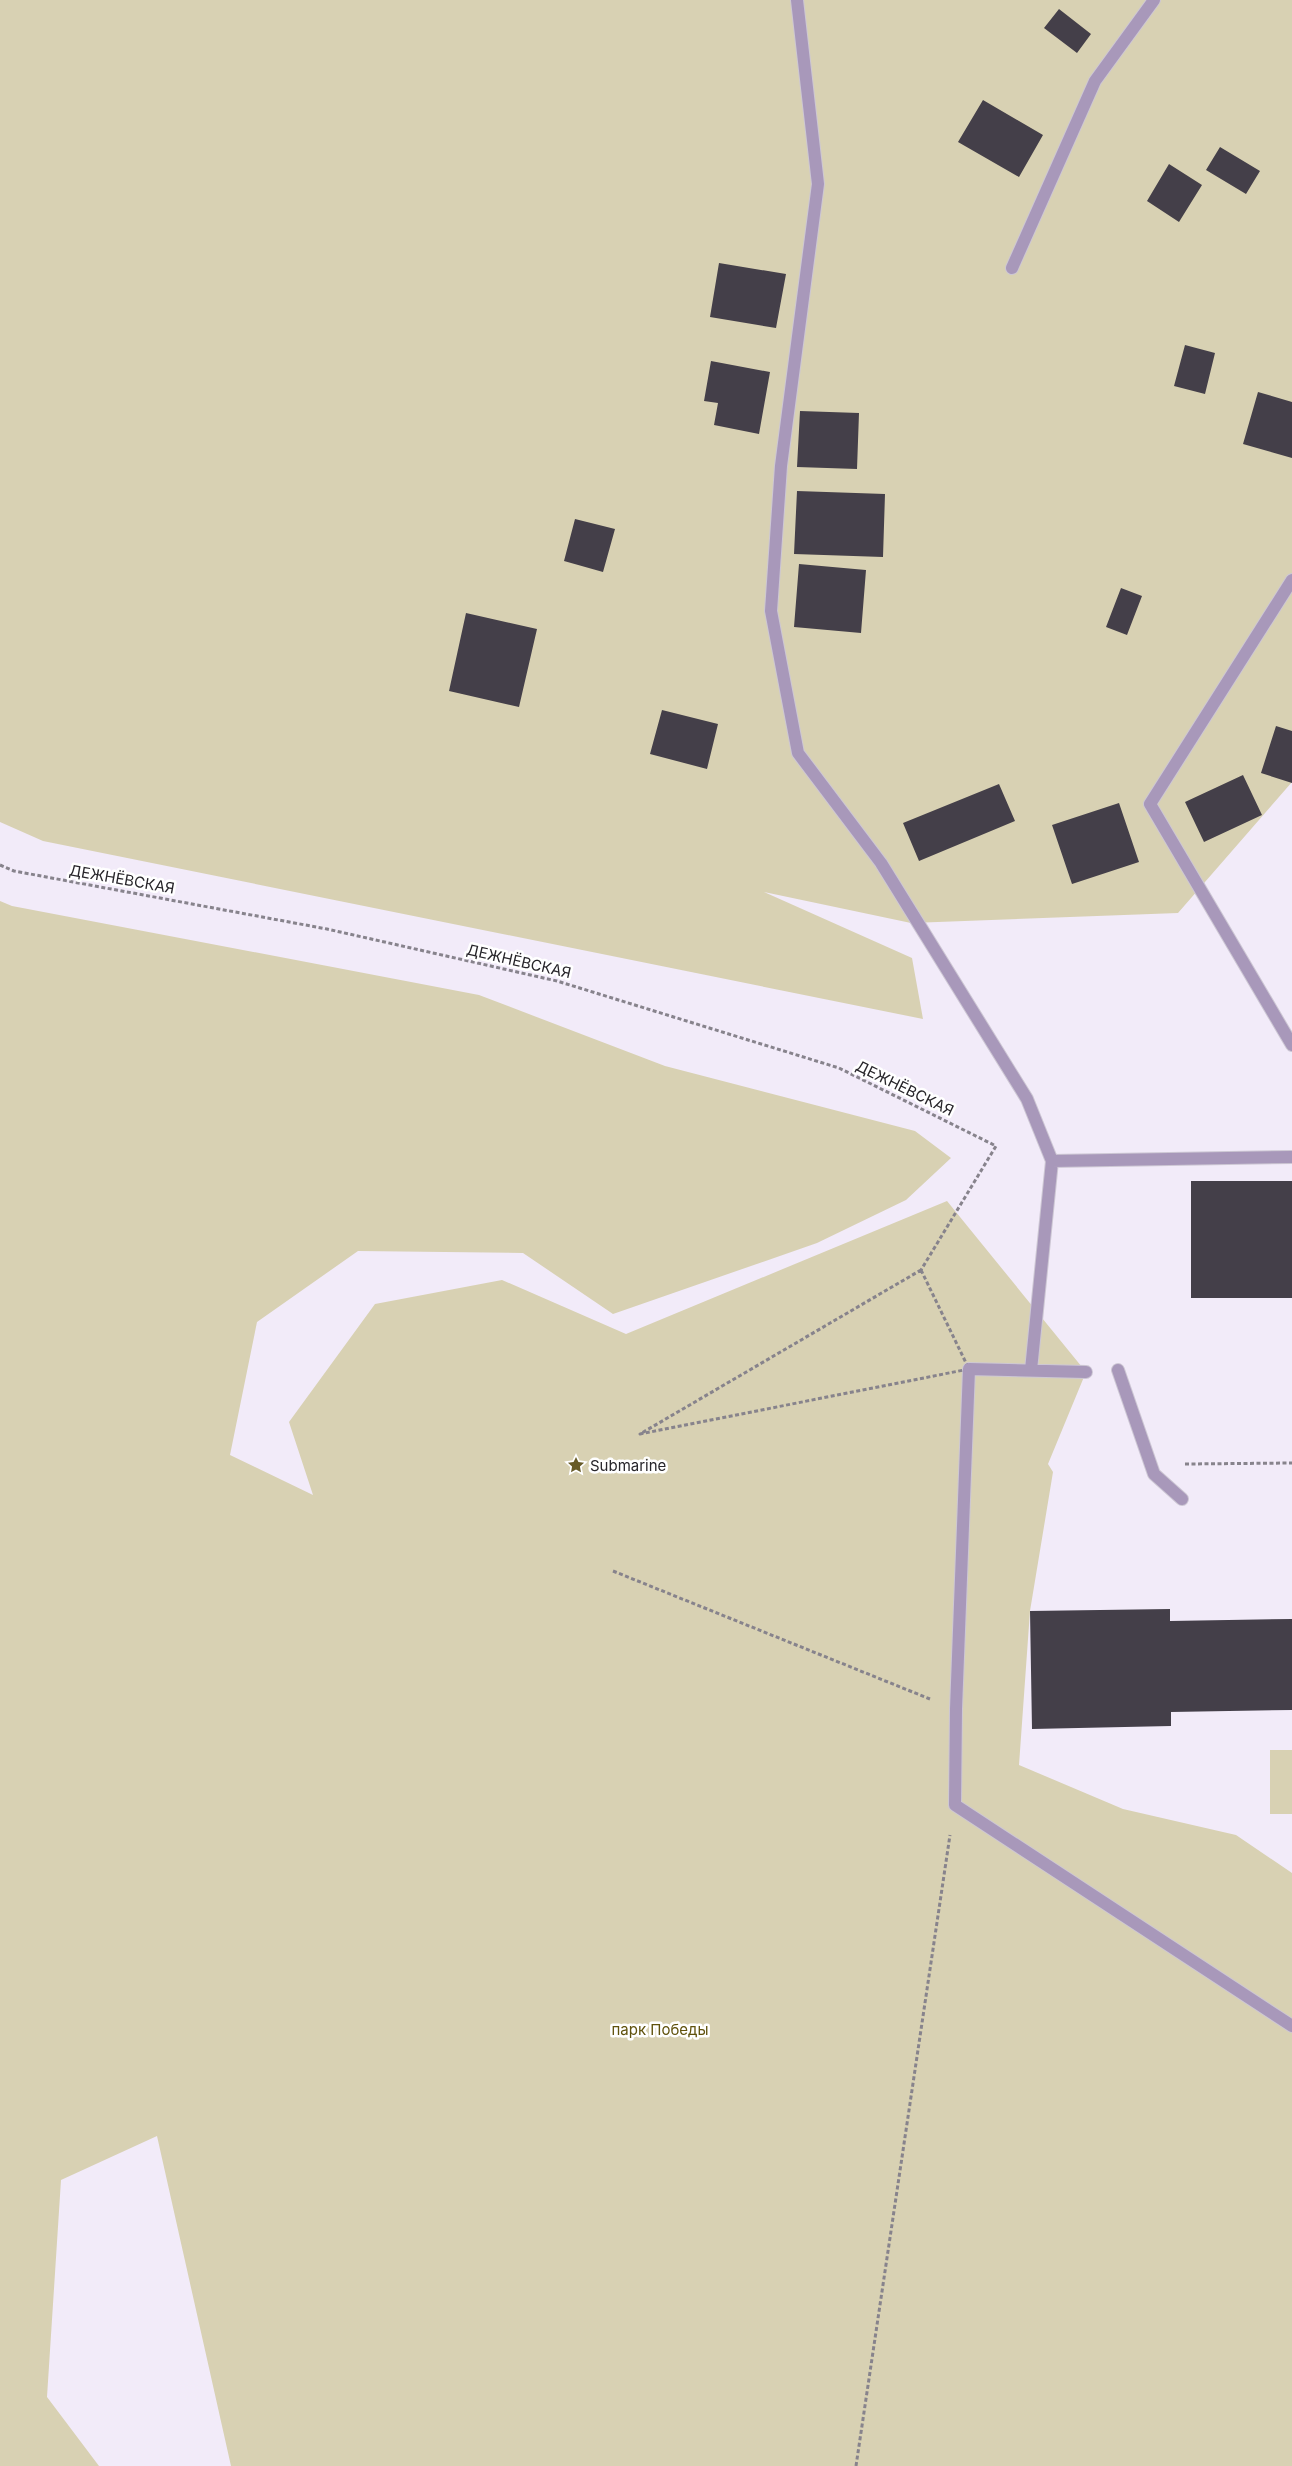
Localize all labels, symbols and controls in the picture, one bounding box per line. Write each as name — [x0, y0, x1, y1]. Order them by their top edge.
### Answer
street label: ДЕЖНЁВСКАЯ — [68, 860, 176, 898]
street label: ДЕЖНЁВСКАЯ — [465, 940, 573, 982]
street label: ДЕЖНЁВСКАЯ — [853, 1056, 957, 1120]
place icon: Submarine — [566, 1455, 586, 1475]
place label: Submarine — [590, 1456, 666, 1475]
park label: парк Победы — [611, 2020, 709, 2039]

